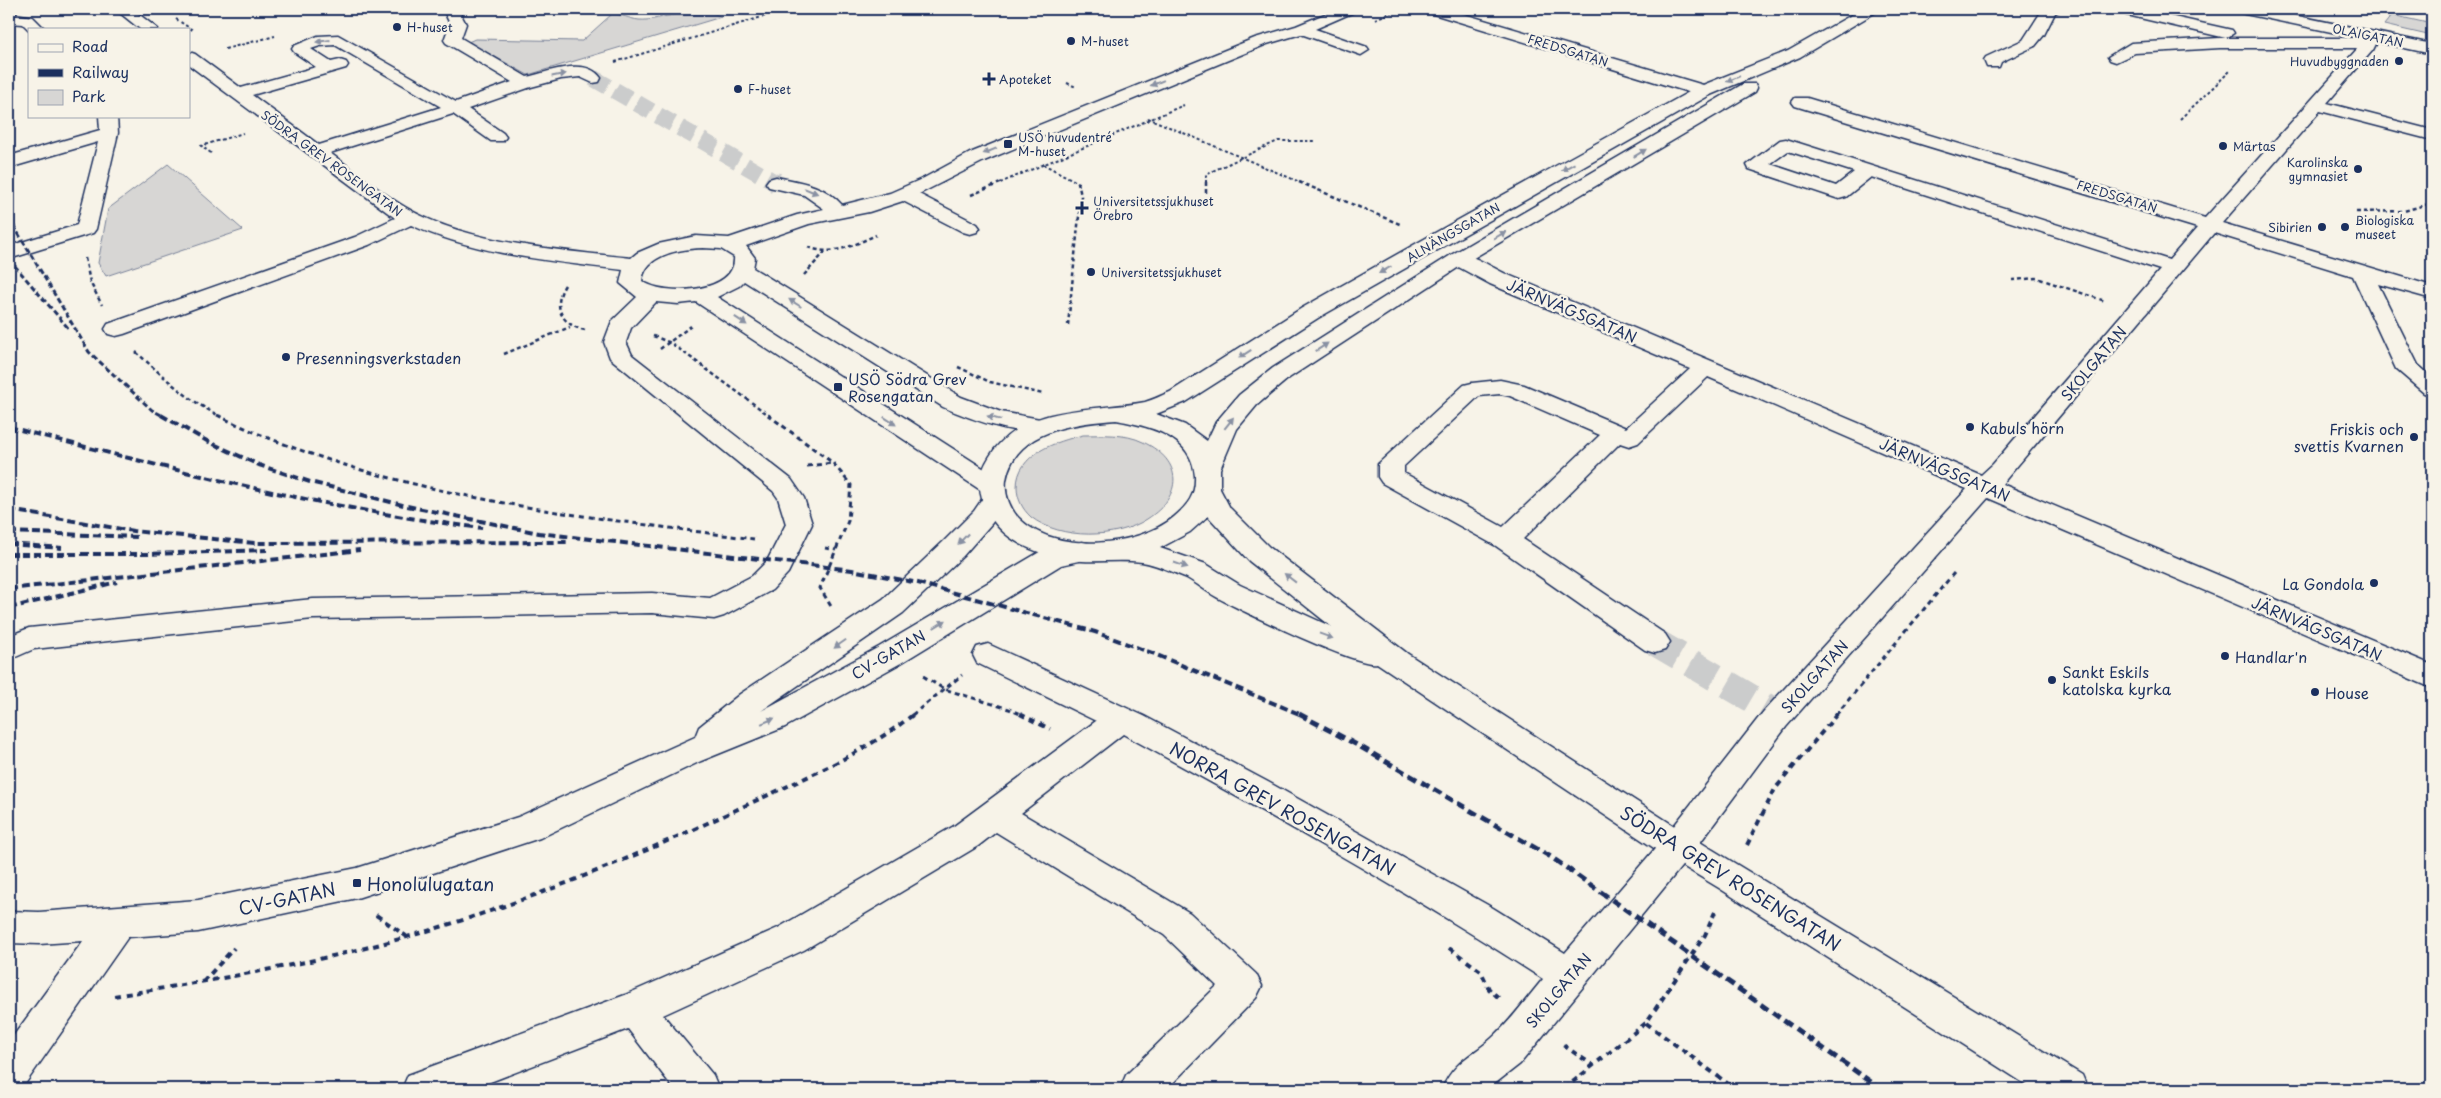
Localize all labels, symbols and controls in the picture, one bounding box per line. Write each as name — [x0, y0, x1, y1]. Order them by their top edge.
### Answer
place label: H-huset — [407, 18, 453, 36]
street label: OLAIGATAN — [2331, 19, 2405, 51]
marker: H-huset — [391, 21, 403, 33]
legend — [28, 28, 190, 118]
street label: FREDSGATAN — [1525, 29, 1611, 71]
place label: M-huset — [1081, 32, 1129, 50]
text: Road — [72, 34, 108, 57]
marker: M-huset — [1065, 35, 1077, 47]
one-way arrow — [314, 37, 330, 45]
place label: Huvudbyggnaden — [2290, 52, 2389, 70]
marker: Huvudbyggnaden — [2393, 55, 2405, 67]
text: Railway — [72, 60, 129, 83]
place label: Apoteket — [999, 70, 1052, 88]
one-way arrow — [552, 71, 568, 79]
marker: Apoteket — [983, 73, 995, 85]
one-way arrow — [1726, 75, 1740, 83]
one-way arrow — [1149, 79, 1164, 87]
place label: F-huset — [748, 80, 791, 98]
marker: F-huset — [732, 83, 744, 95]
text: Park — [72, 84, 106, 107]
street label: SÖDRA GREV ROSENGATAN — [258, 106, 406, 220]
place label: USÖ huvudentré M-huset — [1018, 128, 1112, 160]
place label: Märtas — [2233, 137, 2276, 155]
marker: USÖ huvudentré M-huset — [1002, 138, 1014, 150]
marker: Märtas — [2217, 140, 2229, 152]
one-way arrow — [983, 148, 998, 156]
one-way arrow — [1634, 149, 1647, 158]
place label: Karolinska gymnasiet — [2287, 153, 2349, 185]
one-way arrow — [1560, 163, 1575, 171]
marker: Karolinska gymnasiet — [2352, 163, 2364, 175]
street label: FREDSGATAN — [2074, 175, 2160, 217]
one-way arrow — [804, 187, 819, 195]
place label: Universitetssjukhuset Örebro — [1093, 192, 1214, 224]
street label: ALNÄNGSGATAN — [1403, 198, 1503, 266]
marker: Universitetssjukhuset Örebro — [1075, 201, 1089, 215]
place label: Biologiska museet — [2355, 211, 2414, 243]
place label: Sibirien — [2268, 218, 2312, 236]
marker: Sibirien — [2316, 221, 2328, 233]
marker: Biologiska museet — [2339, 221, 2351, 233]
one-way arrow — [1494, 230, 1507, 239]
place label: Universitetssjukhuset — [1101, 263, 1222, 281]
marker: Universitetssjukhuset — [1085, 266, 1097, 278]
one-way arrow — [1378, 266, 1391, 275]
street label: JÄRNVÄGSGATAN — [1503, 272, 1641, 348]
one-way arrow — [788, 298, 801, 308]
one-way arrow — [734, 316, 747, 326]
street label: SKOLGATAN — [2055, 321, 2131, 405]
one-way arrow — [1316, 342, 1329, 351]
place label: Presenningsverkstaden — [296, 346, 461, 369]
one-way arrow — [1239, 349, 1252, 359]
marker: Presenningsverkstaden — [280, 351, 292, 363]
place label: USÖ Södra Grev Rosengatan — [848, 367, 967, 407]
marker: USÖ Södra Grev Rosengatan — [832, 381, 844, 393]
one-way arrow — [986, 414, 1001, 422]
one-way arrow — [884, 416, 897, 426]
one-way arrow — [1224, 416, 1235, 429]
place label: Kabuls hörn — [1980, 416, 2064, 439]
place label: Friskis och svettis Kvarnen — [2294, 417, 2404, 457]
marker: Kabuls hörn — [1964, 421, 1976, 433]
street label: JÄRNVÄGSGATAN — [1876, 431, 2014, 507]
marker: Friskis och svettis Kvarnen — [2408, 431, 2420, 443]
one-way arrow — [957, 532, 969, 544]
one-way arrow — [1173, 562, 1188, 569]
place label: La Gondola — [2282, 572, 2364, 595]
one-way arrow — [1284, 573, 1297, 584]
marker: La Gondola — [2368, 577, 2380, 589]
street label: JÄRNVÄGSGATAN — [2248, 590, 2386, 666]
one-way arrow — [933, 619, 946, 628]
street label: CV-GATAN — [847, 624, 929, 684]
one-way arrow — [1319, 633, 1334, 640]
street label: SKOLGATAN — [1775, 634, 1853, 718]
one-way arrow — [833, 639, 846, 649]
place label: Handlar'n — [2235, 645, 2307, 668]
marker: Handlar'n — [2219, 650, 2231, 662]
place label: Sankt Eskils katolska kyrka — [2062, 660, 2172, 700]
marker: Sankt Eskils katolska kyrka — [2046, 674, 2058, 686]
place label: House — [2325, 681, 2369, 704]
marker: House — [2309, 686, 2321, 698]
one-way arrow — [761, 717, 775, 725]
street label: NORRA GREV ROSENGATAN — [1165, 734, 1401, 882]
street label: SÖDRA GREV ROSENGATAN — [1615, 799, 1847, 957]
place label: Honolulugatan — [367, 870, 494, 897]
street label: CV-GATAN — [236, 875, 338, 921]
marker: Honolulugatan — [351, 877, 363, 889]
street label: SKOLGATAN — [1520, 948, 1596, 1032]

